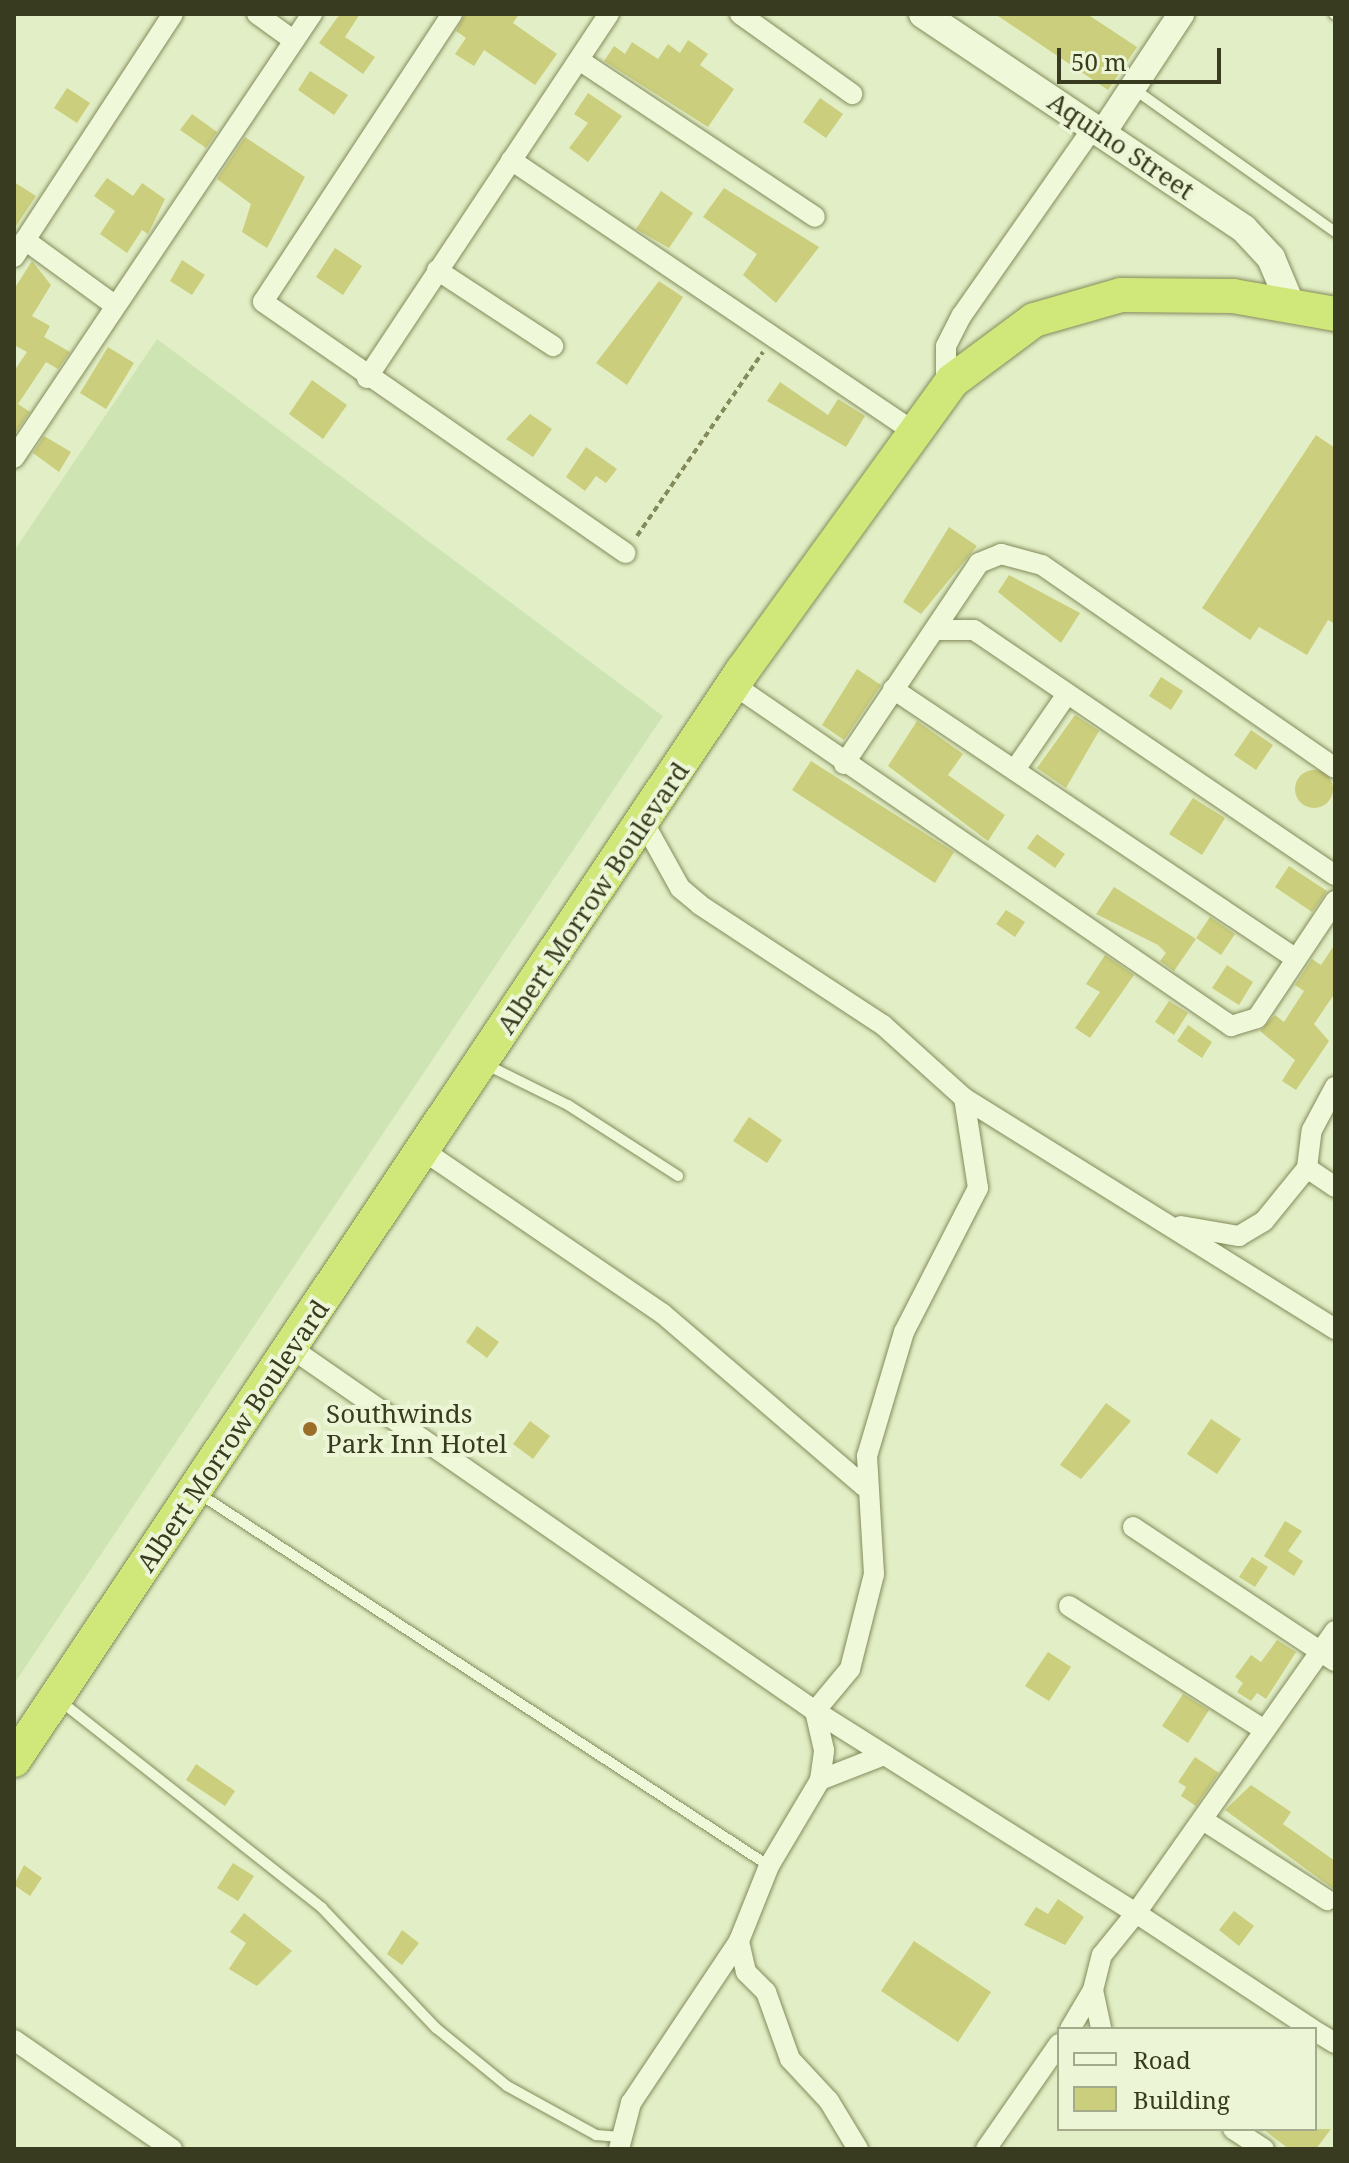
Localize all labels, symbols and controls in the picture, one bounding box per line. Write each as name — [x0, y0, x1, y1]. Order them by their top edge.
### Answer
scale bar — [1061, 32, 1225, 82]
text: 50 m — [1071, 45, 1127, 78]
street label: Aquino Street — [1042, 86, 1200, 206]
street label: Albert Morrow Boulevard — [490, 756, 696, 1040]
street label: Albert Morrow Boulevard — [130, 1294, 336, 1578]
place label: Southwinds Park Inn Hotel — [326, 1398, 507, 1460]
marker: Southwinds Park Inn Hotel — [301, 1420, 319, 1438]
legend — [1057, 2027, 1317, 2131]
text: Road — [1133, 2043, 1191, 2076]
text: Building — [1133, 2083, 1230, 2116]

